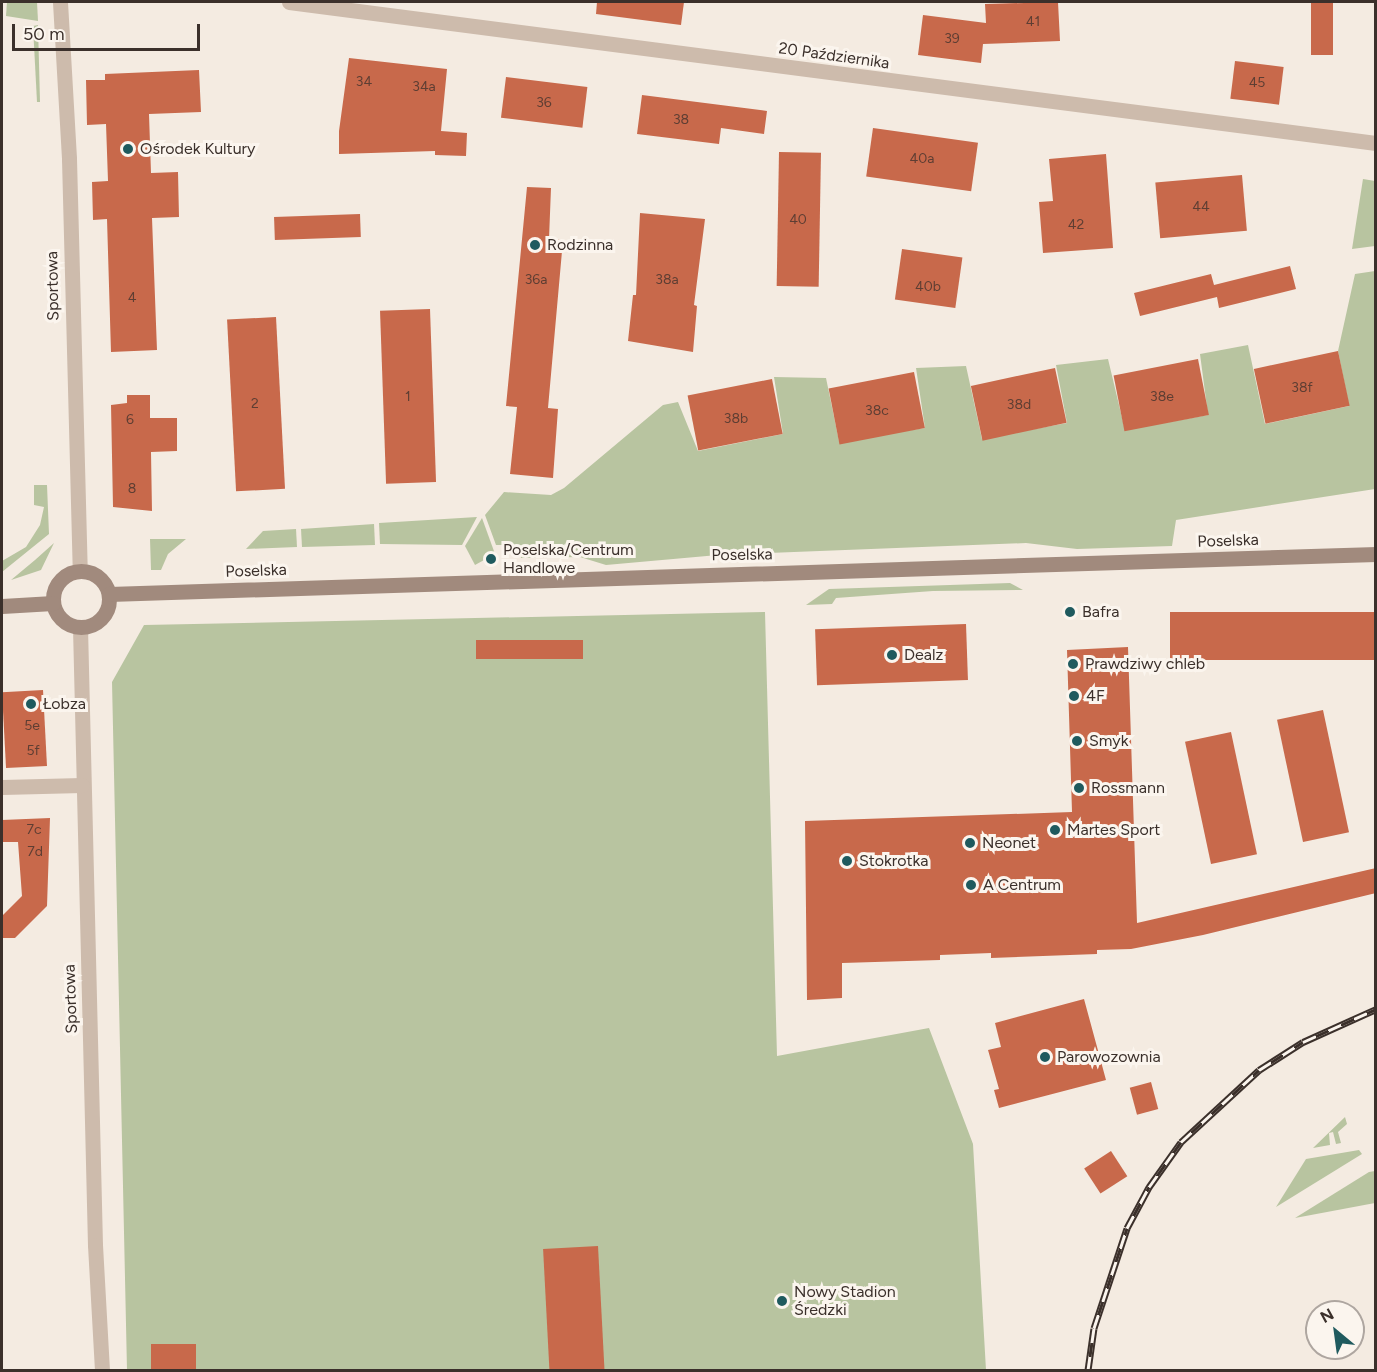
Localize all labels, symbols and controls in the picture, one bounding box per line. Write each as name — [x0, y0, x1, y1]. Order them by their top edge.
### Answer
scale bar — [15, 12, 202, 50]
house number: 41 — [1026, 14, 1040, 30]
text: 50 m — [23, 23, 65, 45]
house number: 39 — [944, 31, 960, 47]
street label: 20 Października — [777, 39, 891, 73]
house number: 34 — [356, 74, 372, 90]
house number: 45 — [1249, 75, 1265, 91]
house number: 34a — [412, 79, 436, 95]
house number: 36 — [536, 95, 552, 111]
house number: 38 — [673, 112, 689, 128]
place label: Ośrodek Kultury — [140, 139, 255, 159]
marker: Ośrodek Kultury — [121, 142, 135, 156]
house number: 40a — [910, 151, 934, 167]
house number: 44 — [1192, 199, 1210, 215]
house number: 40 — [789, 212, 807, 228]
house number: 42 — [1068, 217, 1084, 233]
place label: Rodzinna — [547, 235, 613, 255]
marker: Rodzinna — [528, 238, 542, 252]
street label: Sportowa — [43, 251, 63, 321]
house number: 36a — [525, 272, 547, 288]
house number: 38a — [655, 272, 679, 288]
house number: 40b — [915, 279, 941, 295]
house number: 4 — [128, 290, 136, 306]
house number: 38f — [1291, 380, 1313, 396]
house number: 1 — [405, 389, 411, 405]
house number: 38e — [1150, 389, 1174, 405]
house number: 2 — [251, 396, 259, 412]
house number: 38d — [1007, 397, 1031, 413]
house number: 38c — [865, 403, 889, 419]
house number: 38b — [724, 411, 748, 427]
house number: 6 — [126, 412, 134, 428]
house number: 8 — [128, 481, 136, 497]
street label: Poselska — [1197, 530, 1259, 552]
place label: Poselska/Centrum Handlowe — [503, 540, 634, 578]
street label: Poselska — [711, 545, 773, 565]
marker: Poselska/Centrum Handlowe — [484, 552, 498, 566]
street label: Poselska — [225, 560, 287, 582]
place label: Bafra — [1082, 602, 1119, 622]
marker: Bafra — [1063, 605, 1077, 619]
place label: Dealz — [904, 645, 943, 665]
marker: Dealz — [885, 648, 899, 662]
place label: Prawdziwy chleb — [1085, 654, 1205, 674]
marker: Prawdziwy chleb — [1066, 657, 1080, 671]
place label: 4F — [1086, 686, 1105, 706]
marker: 4F — [1067, 689, 1081, 703]
place label: Łobza — [43, 694, 86, 714]
marker: Łobza — [24, 697, 38, 711]
house number: 5e — [24, 718, 40, 734]
place label: Smyk — [1089, 731, 1128, 751]
marker: Smyk — [1070, 734, 1084, 748]
house number: 5f — [26, 743, 40, 759]
place label: Rossmann — [1091, 778, 1165, 798]
marker: Rossmann — [1072, 781, 1086, 795]
place label: Martes Sport — [1067, 820, 1160, 840]
house number: 7c — [26, 822, 42, 838]
marker: Martes Sport — [1048, 823, 1062, 837]
place label: Neonet — [982, 833, 1036, 853]
marker: Neonet — [963, 836, 977, 850]
house number: 7d — [27, 844, 43, 860]
place label: Stokrotka — [859, 851, 928, 871]
marker: Stokrotka — [840, 854, 854, 868]
place label: A Centrum — [983, 875, 1061, 895]
marker: A Centrum — [964, 878, 978, 892]
street label: Sportowa — [60, 964, 82, 1034]
place label: Parowozownia — [1057, 1047, 1161, 1067]
marker: Parowozownia — [1038, 1050, 1052, 1064]
place label: Nowy Stadion Średzki — [794, 1282, 896, 1320]
marker: Nowy Stadion Średzki — [775, 1294, 789, 1308]
north arrow — [1305, 1300, 1365, 1360]
text: N — [1317, 1304, 1337, 1327]

